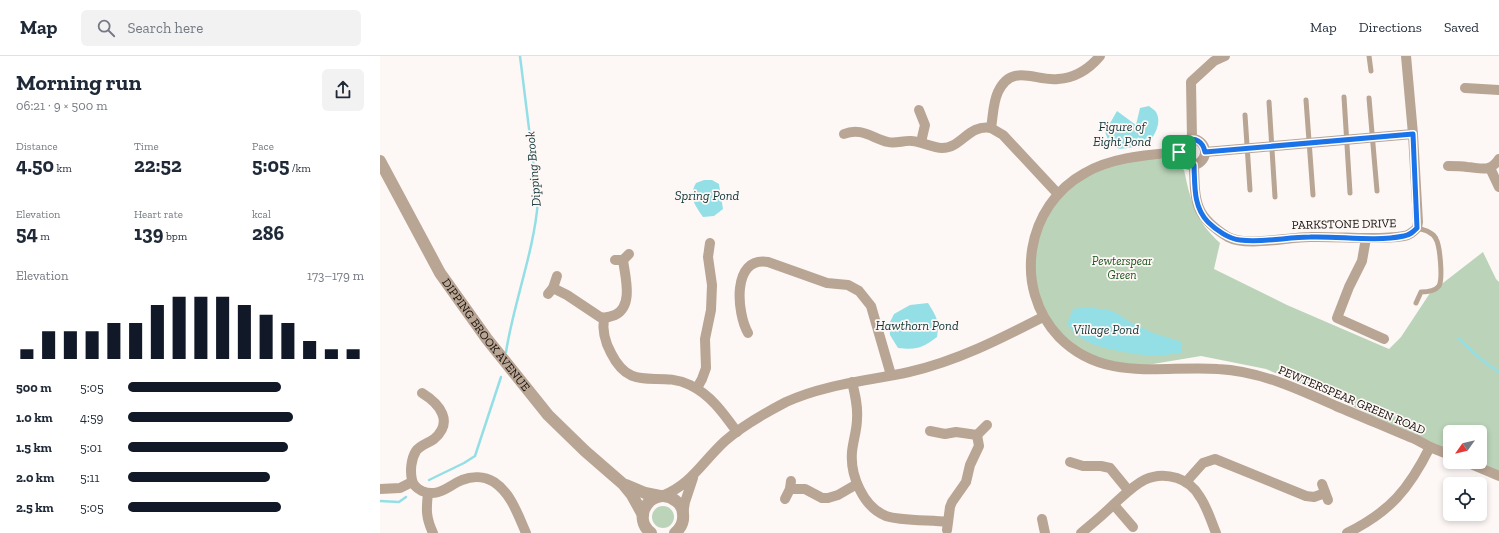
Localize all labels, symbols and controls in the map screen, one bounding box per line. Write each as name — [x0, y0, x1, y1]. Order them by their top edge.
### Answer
search box — [81, 10, 361, 46]
text: Map — [20, 16, 57, 39]
icon: search — [95, 17, 117, 39]
text: Search here — [127, 19, 203, 37]
text: Map — [1310, 19, 1337, 36]
text: Directions — [1359, 19, 1422, 36]
text: Saved — [1444, 19, 1479, 36]
text: Morning run — [16, 69, 142, 96]
button: share — [322, 69, 364, 111]
text: 06:21 · 9 × 500 m — [16, 98, 107, 113]
water label: Figure of Eight Pond — [1093, 119, 1151, 149]
water label: Dipping Brook — [522, 130, 544, 207]
pin — [1162, 135, 1196, 169]
text: Distance — [16, 140, 58, 153]
text: Time — [134, 140, 159, 153]
text: Pace — [252, 140, 274, 153]
icon: arrive — [1168, 141, 1190, 163]
text: 4.50 — [16, 153, 54, 177]
text: 22:52 — [134, 153, 182, 177]
text: 5:05 — [252, 153, 289, 177]
text: km — [54, 162, 72, 175]
text: /km — [289, 162, 311, 175]
water label: Spring Pond — [675, 188, 740, 203]
text: Elevation — [16, 208, 60, 221]
text: Heart rate — [134, 208, 183, 221]
text: kcal — [252, 208, 271, 221]
street label: PARKSTONE DRIVE — [1292, 216, 1396, 232]
text: 54 — [16, 221, 38, 245]
text: 139 — [134, 221, 163, 245]
text: 286 — [252, 221, 284, 245]
text: m — [38, 230, 50, 243]
text: bpm — [163, 230, 187, 243]
park label: Pewterspear Green — [1092, 254, 1153, 282]
text: Elevation — [16, 268, 68, 283]
text: 173–179 m — [307, 268, 364, 283]
street label: DIPPING BROOK AVENUE — [439, 276, 533, 394]
water label: Hawthorn Pond — [875, 318, 959, 333]
water label: Village Pond — [1073, 322, 1139, 337]
street label: PEWTERSPEAR GREEN ROAD — [1276, 363, 1428, 437]
text: 500 m — [16, 380, 52, 395]
text: 5:05 — [80, 380, 104, 395]
text: 1.0 km — [16, 410, 53, 425]
text: 4:59 — [80, 410, 103, 425]
north arrow — [1443, 425, 1487, 469]
map controls — [1443, 425, 1487, 521]
text: 1.5 km — [16, 440, 52, 455]
text: 5:01 — [80, 440, 102, 455]
text: 2.0 km — [16, 470, 54, 485]
text: 5:11 — [80, 470, 100, 485]
button: locate — [1443, 477, 1487, 521]
text: 2.5 km — [16, 500, 54, 515]
text: 5:05 — [80, 500, 104, 515]

